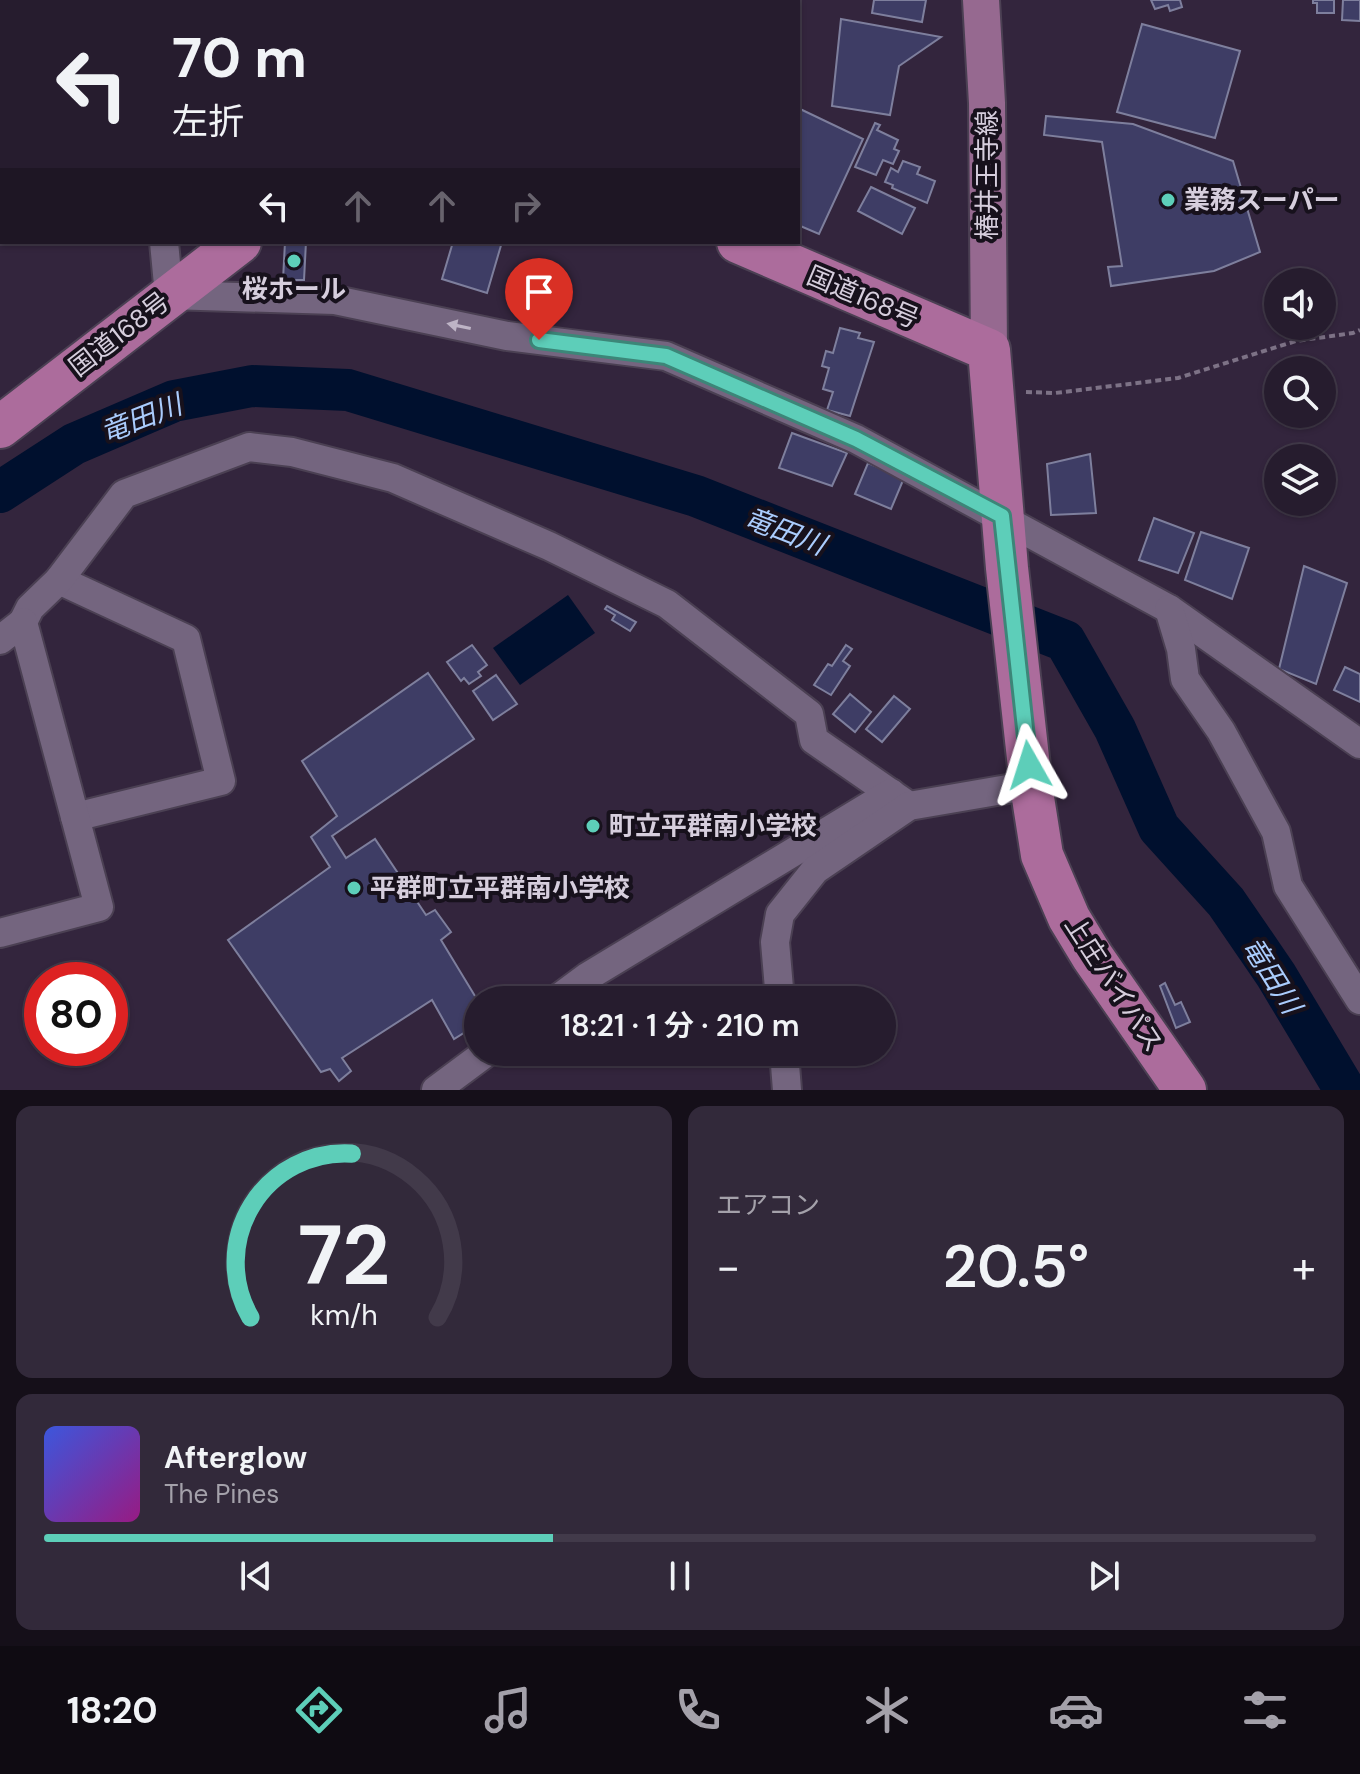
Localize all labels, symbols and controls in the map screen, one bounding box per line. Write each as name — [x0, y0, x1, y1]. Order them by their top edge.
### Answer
text: 70 m — [172, 21, 307, 94]
icon: left — [40, 32, 144, 136]
text: 左折 — [172, 98, 244, 145]
street label: 椿井王寺線 — [970, 110, 1004, 240]
place label: 業務スーパー — [1184, 183, 1340, 217]
icon: left — [252, 184, 296, 228]
icon: ahead — [336, 184, 380, 228]
icon: ahead — [420, 184, 464, 228]
icon: right — [504, 184, 548, 228]
marker: 業務スーパー — [1159, 191, 1177, 209]
marker: 桜ホール — [285, 252, 303, 270]
pin — [505, 258, 573, 340]
street label: 国道168号 — [802, 258, 924, 336]
map controls — [1264, 268, 1336, 516]
button: sound — [1264, 268, 1336, 340]
icon: arrive — [517, 270, 561, 314]
place label: 桜ホール — [242, 272, 346, 306]
street label: 国道168号 — [62, 284, 176, 384]
one-way arrow — [446, 319, 471, 332]
button: search — [1264, 356, 1336, 428]
water label: 竜田川 — [95, 385, 190, 451]
button: layers — [1264, 444, 1336, 516]
water label: 竜田川 — [739, 499, 833, 565]
position arrow — [987, 723, 1071, 807]
place label: 町立平群南小学校 — [609, 809, 817, 843]
marker: 町立平群南小学校 — [584, 817, 602, 835]
place label: 平群町立平群南小学校 — [370, 871, 630, 905]
marker: 平群町立平群南小学校 — [345, 879, 363, 897]
street label: 上庄バイパス — [1057, 910, 1171, 1058]
water label: 竜田川 — [1234, 930, 1311, 1023]
speed limit sign: 80 — [24, 962, 128, 1066]
text: 18:21 · 1 分 · 210 m — [560, 1006, 800, 1045]
text: エアコン — [716, 1188, 820, 1222]
text: 72 — [298, 1201, 390, 1310]
text: 20.5° — [943, 1227, 1089, 1306]
text: − — [716, 1238, 740, 1296]
text: + — [1292, 1238, 1316, 1296]
text: km/h — [310, 1297, 378, 1334]
text: Afterglow — [164, 1438, 307, 1477]
text: The Pines — [164, 1477, 279, 1511]
icon: previous — [234, 1554, 278, 1598]
icon: pause — [658, 1554, 702, 1598]
icon: next — [1082, 1554, 1126, 1598]
icon: directions — [291, 1682, 347, 1738]
icon: music — [480, 1682, 536, 1738]
icon: phone — [670, 1682, 726, 1738]
icon: climate — [859, 1682, 915, 1738]
icon: car — [1048, 1682, 1104, 1738]
icon: filters — [1237, 1682, 1293, 1738]
text: 18:20 — [67, 1687, 158, 1734]

